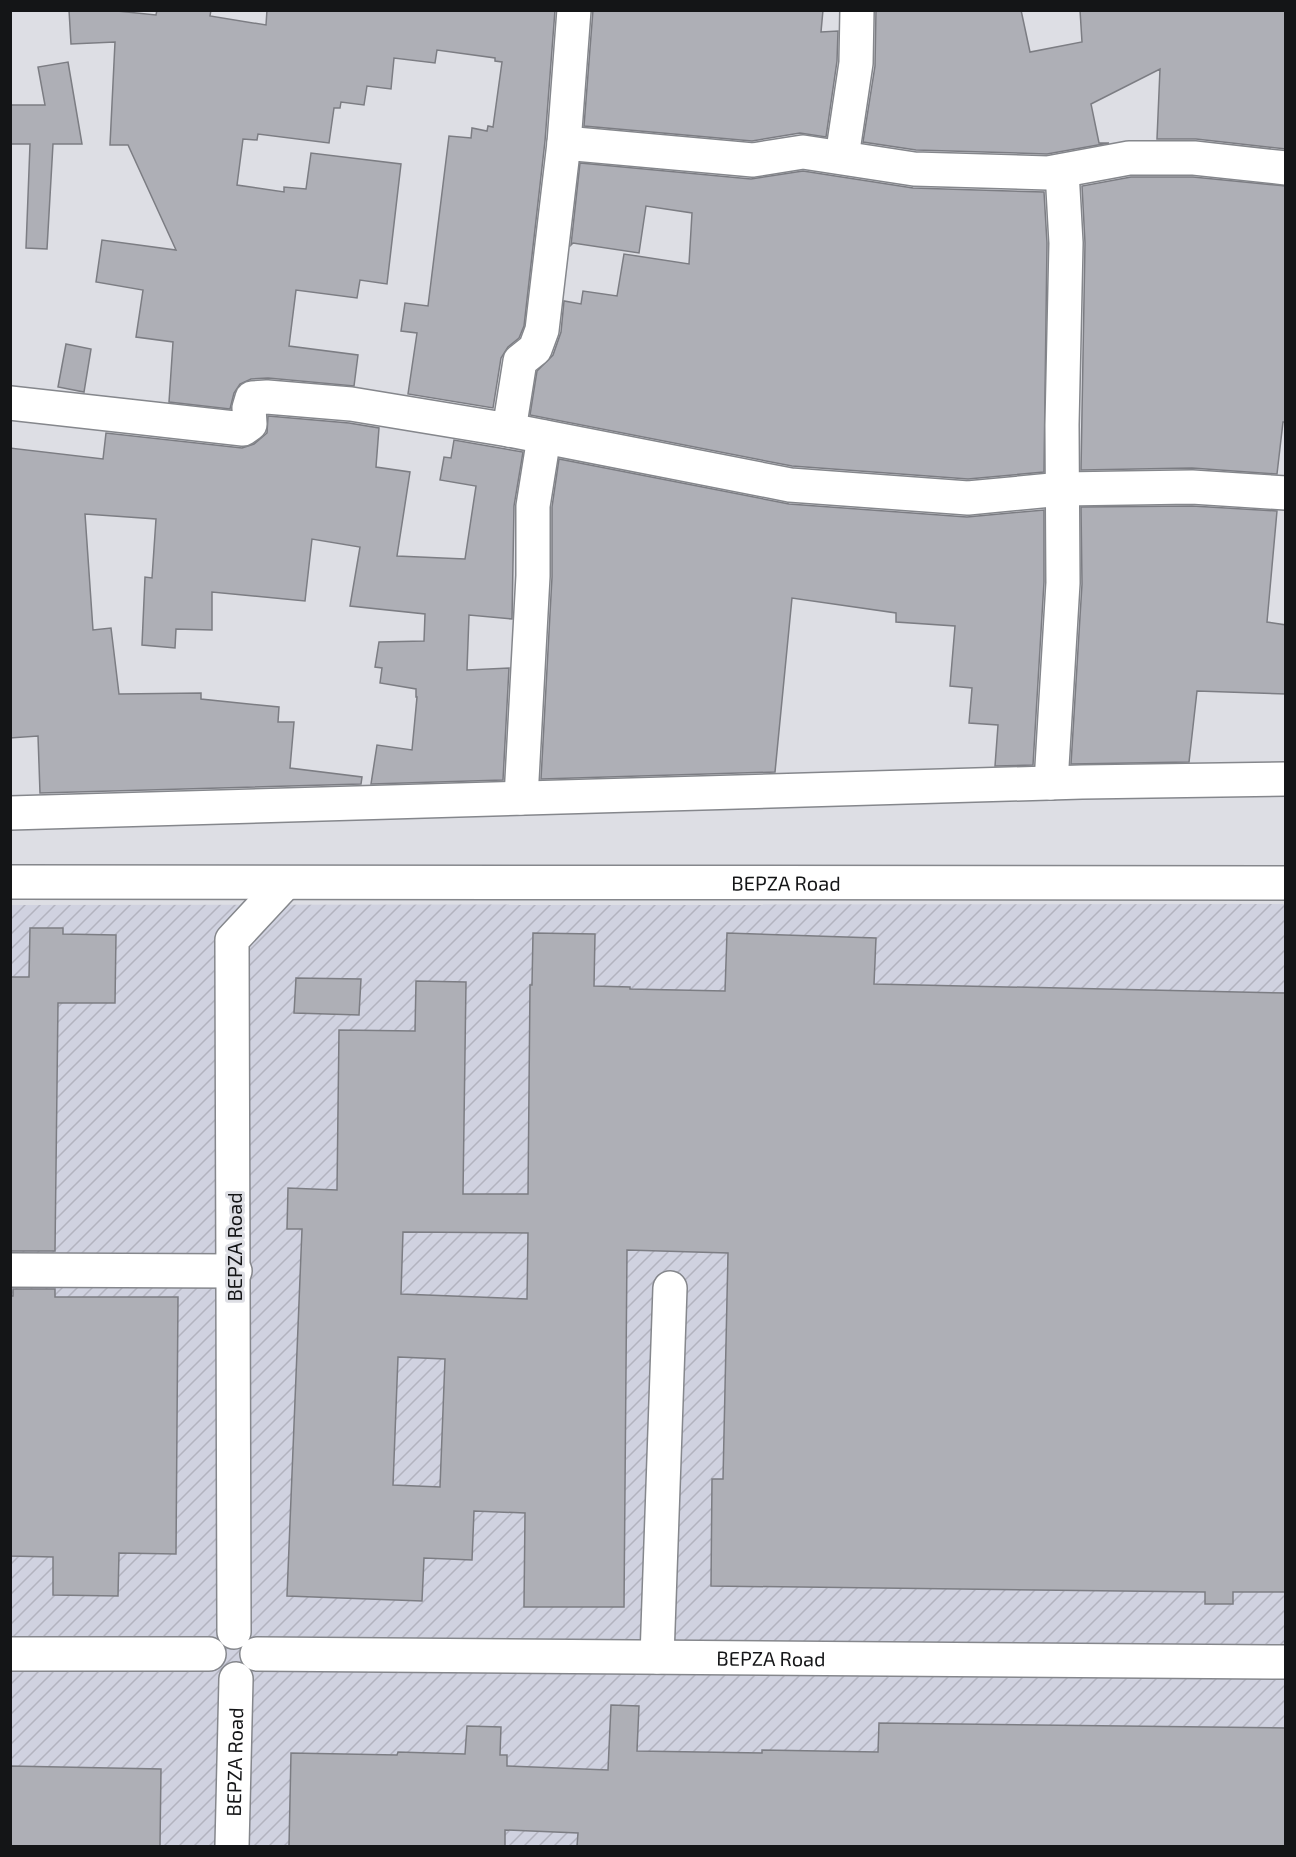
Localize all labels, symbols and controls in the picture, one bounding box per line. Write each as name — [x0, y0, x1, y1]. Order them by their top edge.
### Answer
street label: BEPZA Road — [731, 871, 841, 895]
street label: BEPZA Road — [222, 1192, 246, 1302]
street label: BEPZA Road — [716, 1646, 826, 1670]
street label: BEPZA Road — [221, 1707, 247, 1817]

